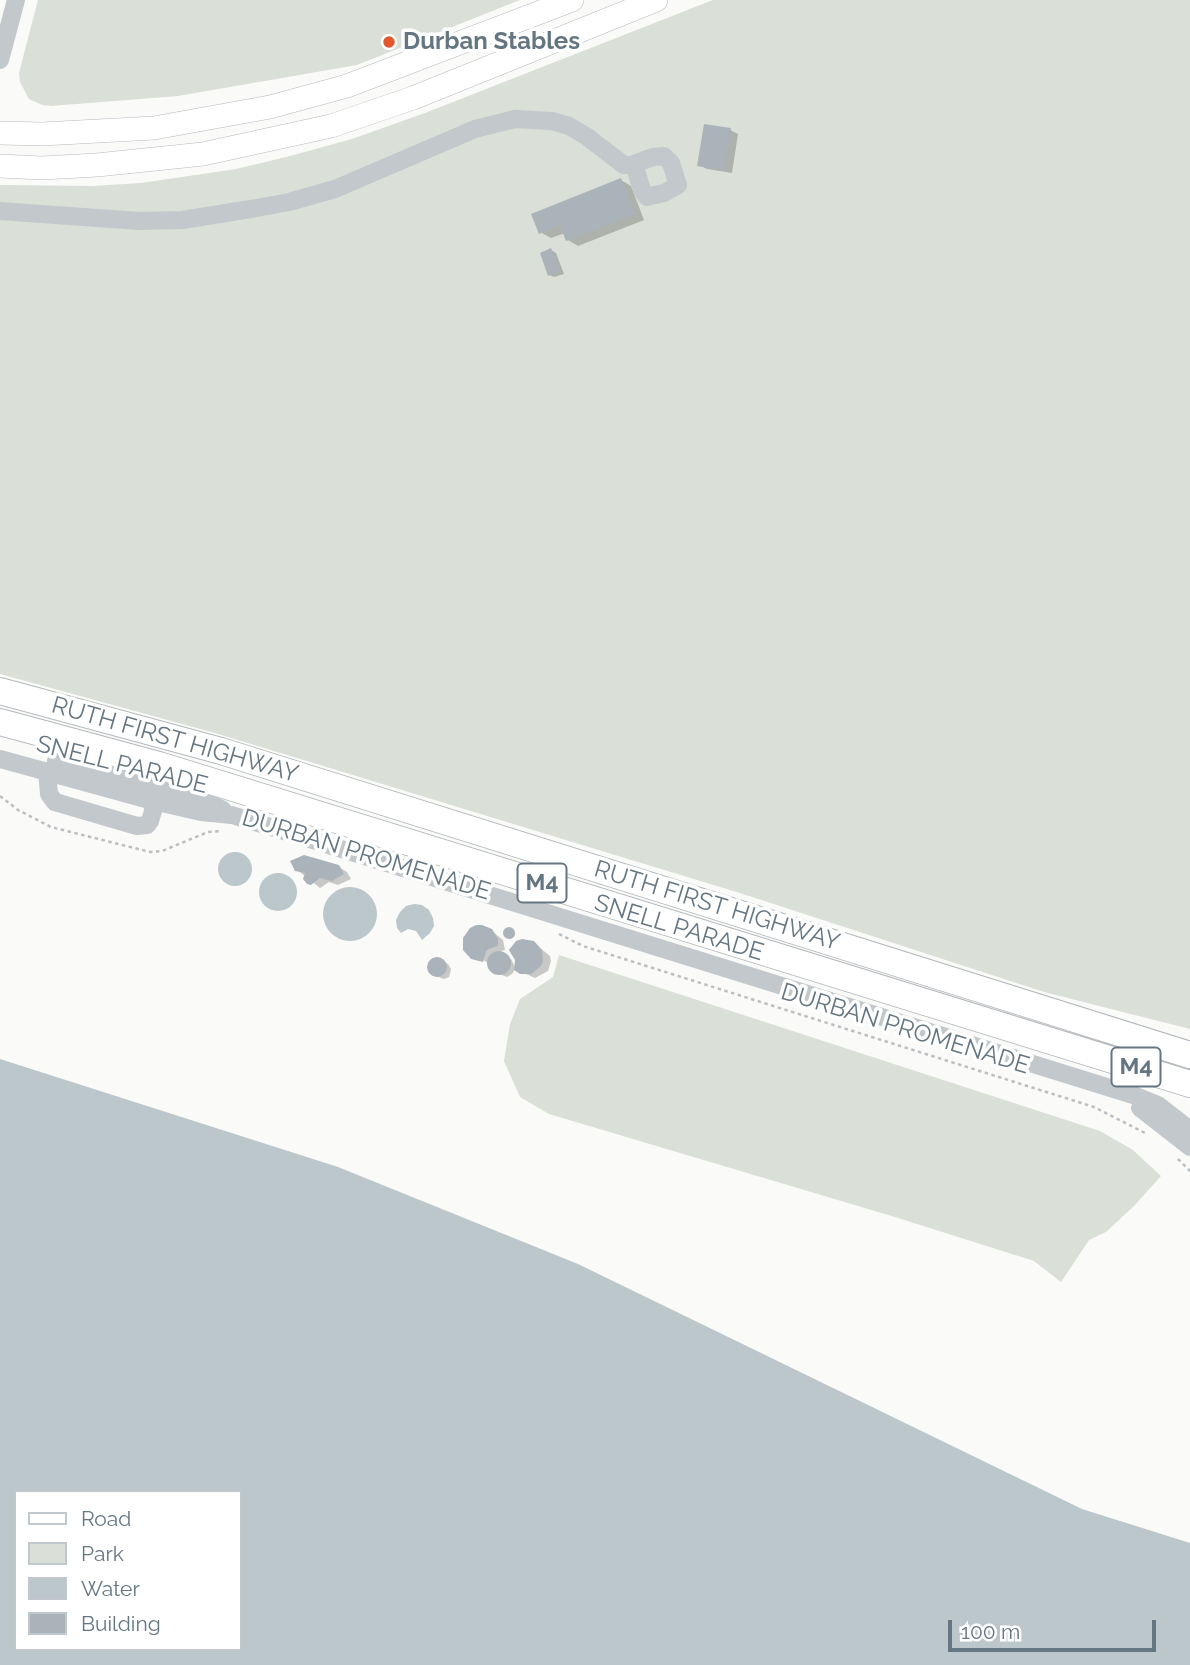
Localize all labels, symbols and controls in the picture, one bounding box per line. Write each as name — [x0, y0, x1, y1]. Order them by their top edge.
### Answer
place label: Durban Stables — [403, 28, 580, 56]
marker: Durban Stables — [381, 34, 397, 50]
street label: RUTH FIRST HIGHWAY — [48, 691, 302, 789]
street label: SNELL PARADE — [33, 730, 211, 800]
street label: DURBAN PROMENADE — [238, 803, 494, 907]
street label: RUTH FIRST HIGHWAY — [591, 855, 843, 957]
road number: M4 — [518, 863, 566, 902]
street label: SNELL PARADE — [591, 889, 767, 967]
street label: DURBAN PROMENADE — [777, 977, 1033, 1081]
road number: M4 — [1112, 1048, 1160, 1086]
legend — [14, 1490, 242, 1651]
text: Road — [81, 1506, 131, 1531]
text: Park — [81, 1541, 124, 1566]
text: Water — [81, 1576, 140, 1601]
scale bar — [952, 1606, 1160, 1650]
text: Building — [81, 1611, 161, 1636]
text: 100 m — [961, 1619, 1020, 1644]

